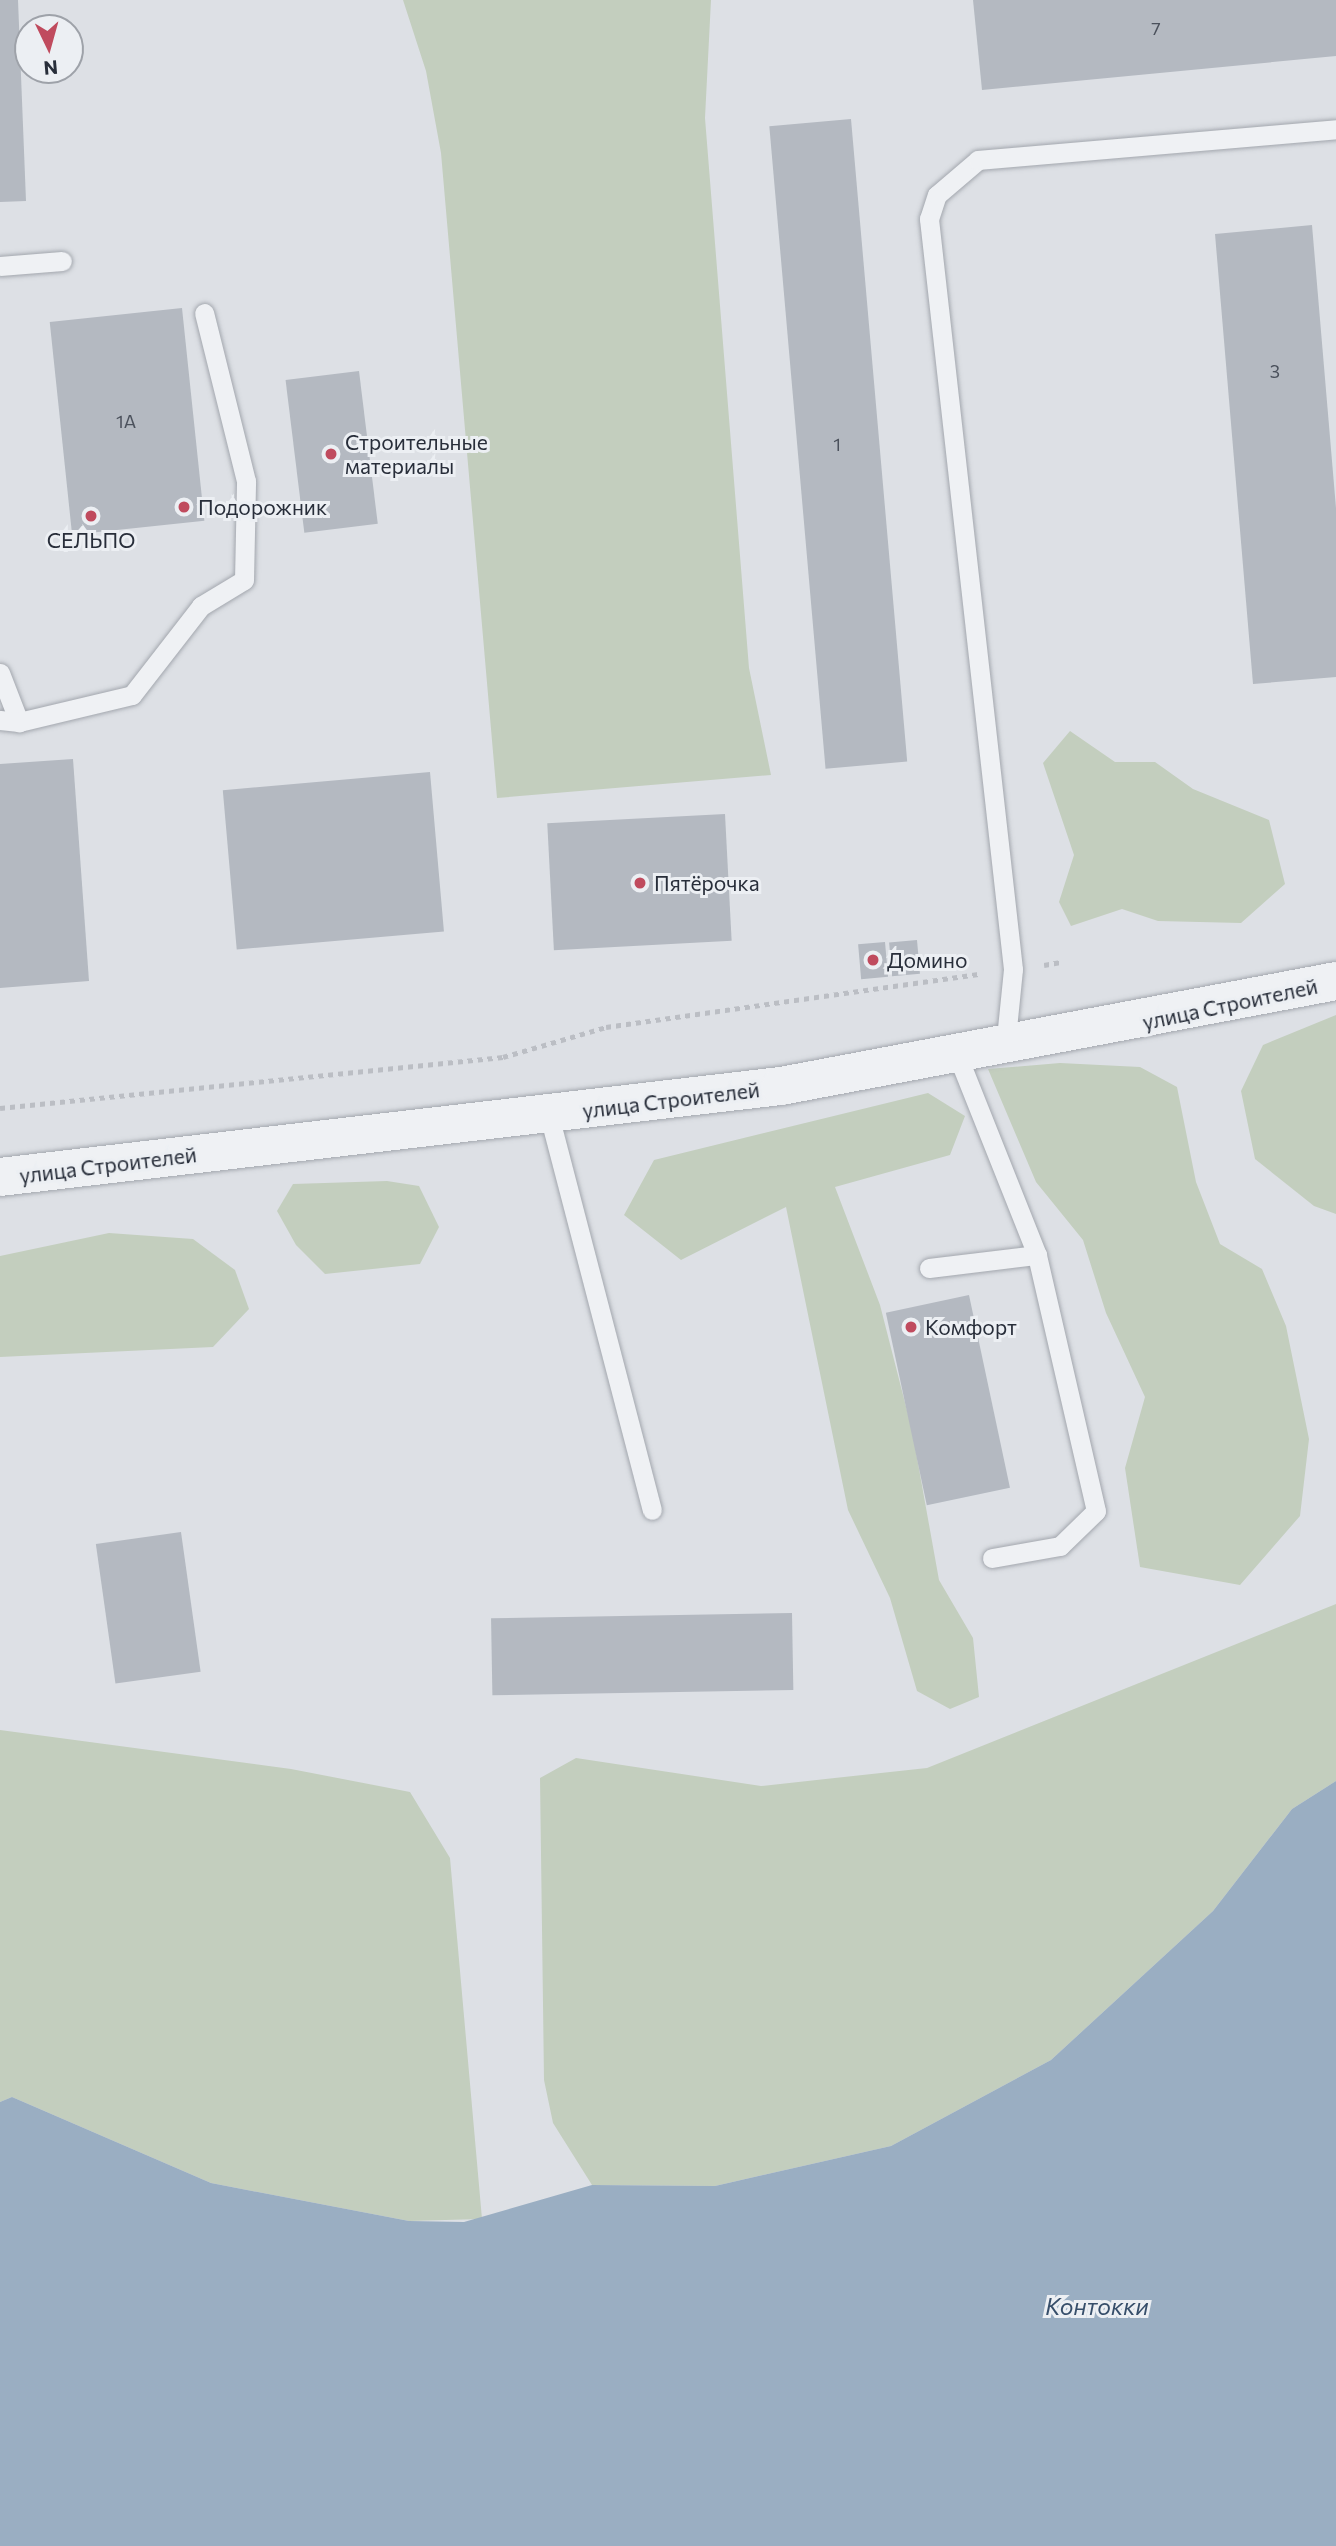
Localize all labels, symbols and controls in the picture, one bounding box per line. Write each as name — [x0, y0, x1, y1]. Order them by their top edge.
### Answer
north arrow — [14, 14, 84, 84]
house number: 7 — [1151, 17, 1161, 39]
text: N — [43, 56, 59, 81]
house number: 3 — [1270, 360, 1280, 382]
house number: 1А — [116, 410, 136, 432]
place label: Строительные материалы — [345, 429, 488, 479]
house number: 1 — [833, 433, 841, 455]
marker: Строительные материалы — [323, 446, 339, 462]
place label: Подорожник — [198, 494, 327, 520]
marker: Подорожник — [176, 499, 192, 515]
marker: СЕЛЬПО — [83, 508, 99, 524]
place label: СЕЛЬПО — [47, 527, 135, 553]
place label: Пятёрочка — [654, 870, 760, 896]
marker: Пятёрочка — [632, 875, 648, 891]
place label: Домино — [887, 947, 967, 973]
marker: Домино — [865, 952, 881, 968]
street label: улица Строителей — [1140, 973, 1320, 1035]
street label: улица Строителей — [581, 1077, 761, 1123]
street label: улица Строителей — [18, 1142, 198, 1188]
place label: Комфорт — [925, 1314, 1017, 1340]
marker: Комфорт — [903, 1319, 919, 1335]
water label: Контокки — [1045, 2292, 1149, 2320]

